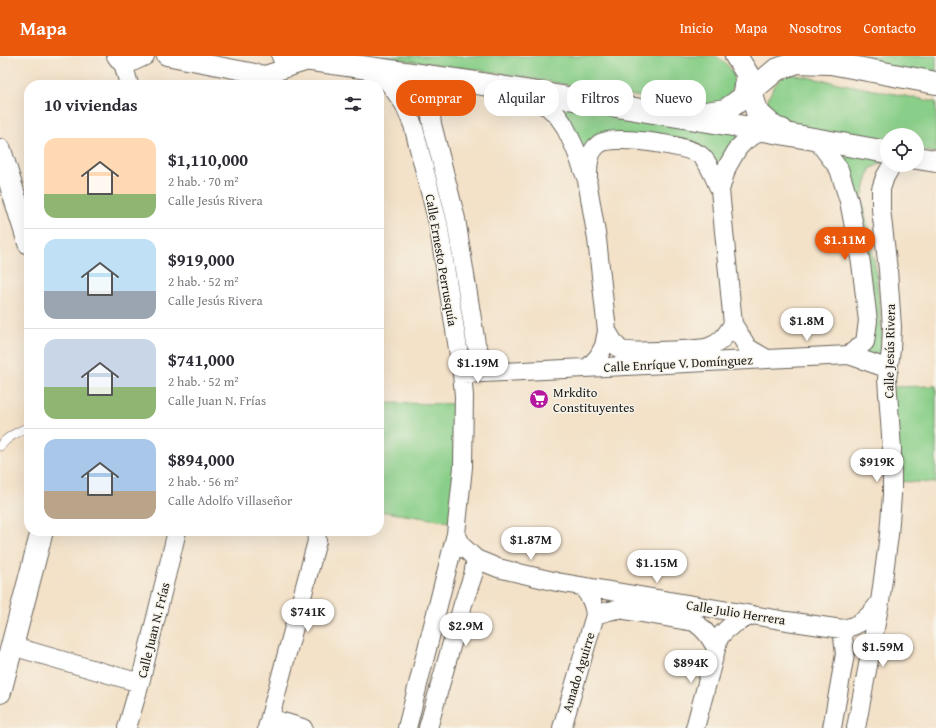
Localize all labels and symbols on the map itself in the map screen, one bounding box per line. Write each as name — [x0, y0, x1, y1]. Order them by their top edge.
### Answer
street label: Calle Ernesto Perrusquía — [421, 193, 463, 328]
pin: $1.11M — [812, 227, 878, 261]
street label: Calle Jesús Rivera — [879, 303, 900, 398]
pin: $1.8M — [779, 308, 835, 342]
pin: $1.19M — [445, 350, 511, 384]
street label: Calle Enríque V. Domínguez — [603, 350, 753, 377]
place label: Mrkdito Constituyentes — [553, 383, 635, 417]
supermarket icon: Mrkdito Constituyentes — [528, 388, 550, 410]
pin: $919K — [849, 449, 905, 483]
pin: $1.87M — [498, 527, 564, 561]
pin: $1.15M — [624, 550, 690, 584]
street label: Calle Juan N. Frías — [132, 580, 175, 680]
street label: Calle Julio Herrera — [685, 595, 788, 630]
pin: $741K — [280, 599, 336, 633]
pin: $2.9M — [438, 613, 494, 647]
street label: Amado Aguirre — [557, 630, 600, 714]
pin: $1.59M — [850, 634, 916, 668]
pin: $894K — [663, 650, 719, 684]

